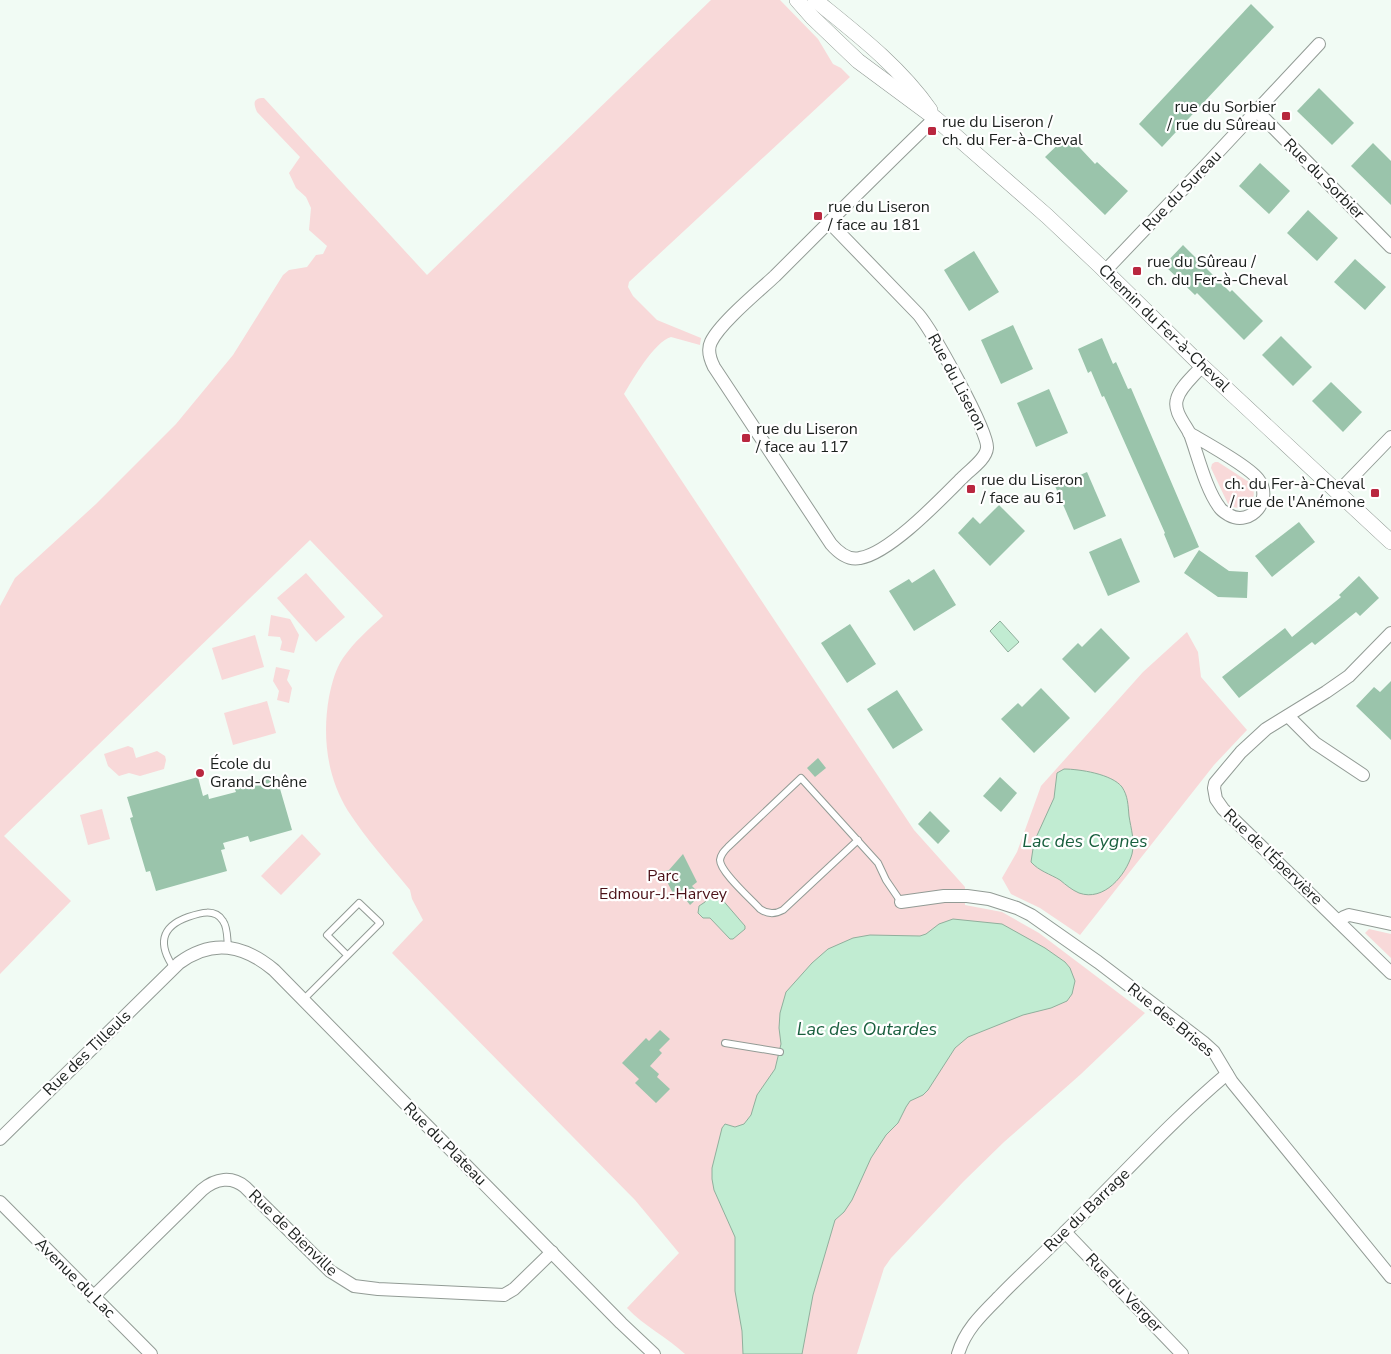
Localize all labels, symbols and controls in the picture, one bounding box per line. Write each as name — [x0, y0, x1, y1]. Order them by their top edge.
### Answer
place label: rue du Sorbier / rue du Sûreau — [1166, 96, 1276, 136]
marker: rue du Sorbier / rue du Sûreau — [1280, 110, 1292, 122]
place label: rue du Liseron / ch. du Fer-à-Cheval — [942, 111, 1083, 151]
marker: rue du Liseron / ch. du Fer-à-Cheval — [926, 125, 938, 137]
street label: Rue du Sorbier — [1279, 134, 1370, 225]
street label: Rue du Sureau — [1138, 146, 1226, 236]
place label: rue du Liseron / face au 181 — [827, 196, 930, 236]
marker: rue du Liseron / face au 181 — [812, 210, 824, 222]
place label: rue du Sûreau / ch. du Fer-à-Cheval — [1147, 251, 1288, 291]
street label: Chemin du Fer-à-Cheval — [1093, 259, 1235, 397]
marker: rue du Sûreau / ch. du Fer-à-Cheval — [1131, 265, 1143, 277]
street label: Rue du Liseron — [922, 330, 992, 434]
place label: rue du Liseron / face au 117 — [755, 418, 858, 458]
marker: rue du Liseron / face au 117 — [740, 432, 752, 444]
place label: rue du Liseron / face au 61 — [980, 469, 1083, 509]
place label: ch. du Fer-à-Cheval / rue de l'Anémone — [1224, 473, 1365, 513]
marker: rue du Liseron / face au 61 — [965, 483, 977, 495]
marker: ch. du Fer-à-Cheval / rue de l'Anémone — [1369, 487, 1381, 499]
place label: École du Grand-Chêne — [210, 753, 307, 793]
marker: École du Grand-Chêne — [194, 767, 206, 779]
street label: Rue de l'Épervière — [1219, 804, 1327, 910]
water label: Lac des Cygnes — [1022, 829, 1148, 853]
park label: Parc Edmour-J.-Harvey — [599, 865, 728, 905]
street label: Rue des Brises — [1123, 978, 1219, 1062]
street label: Rue des Tilleuls — [38, 1005, 136, 1101]
water label: Lac des Outardes — [797, 1017, 937, 1041]
street label: Rue du Plateau — [398, 1097, 492, 1191]
street label: Rue du Barrage — [1039, 1163, 1135, 1257]
street label: Rue de Bienville — [244, 1185, 342, 1281]
street label: Avenue du Lac — [30, 1233, 121, 1324]
street label: Rue du Verger — [1080, 1248, 1168, 1338]

